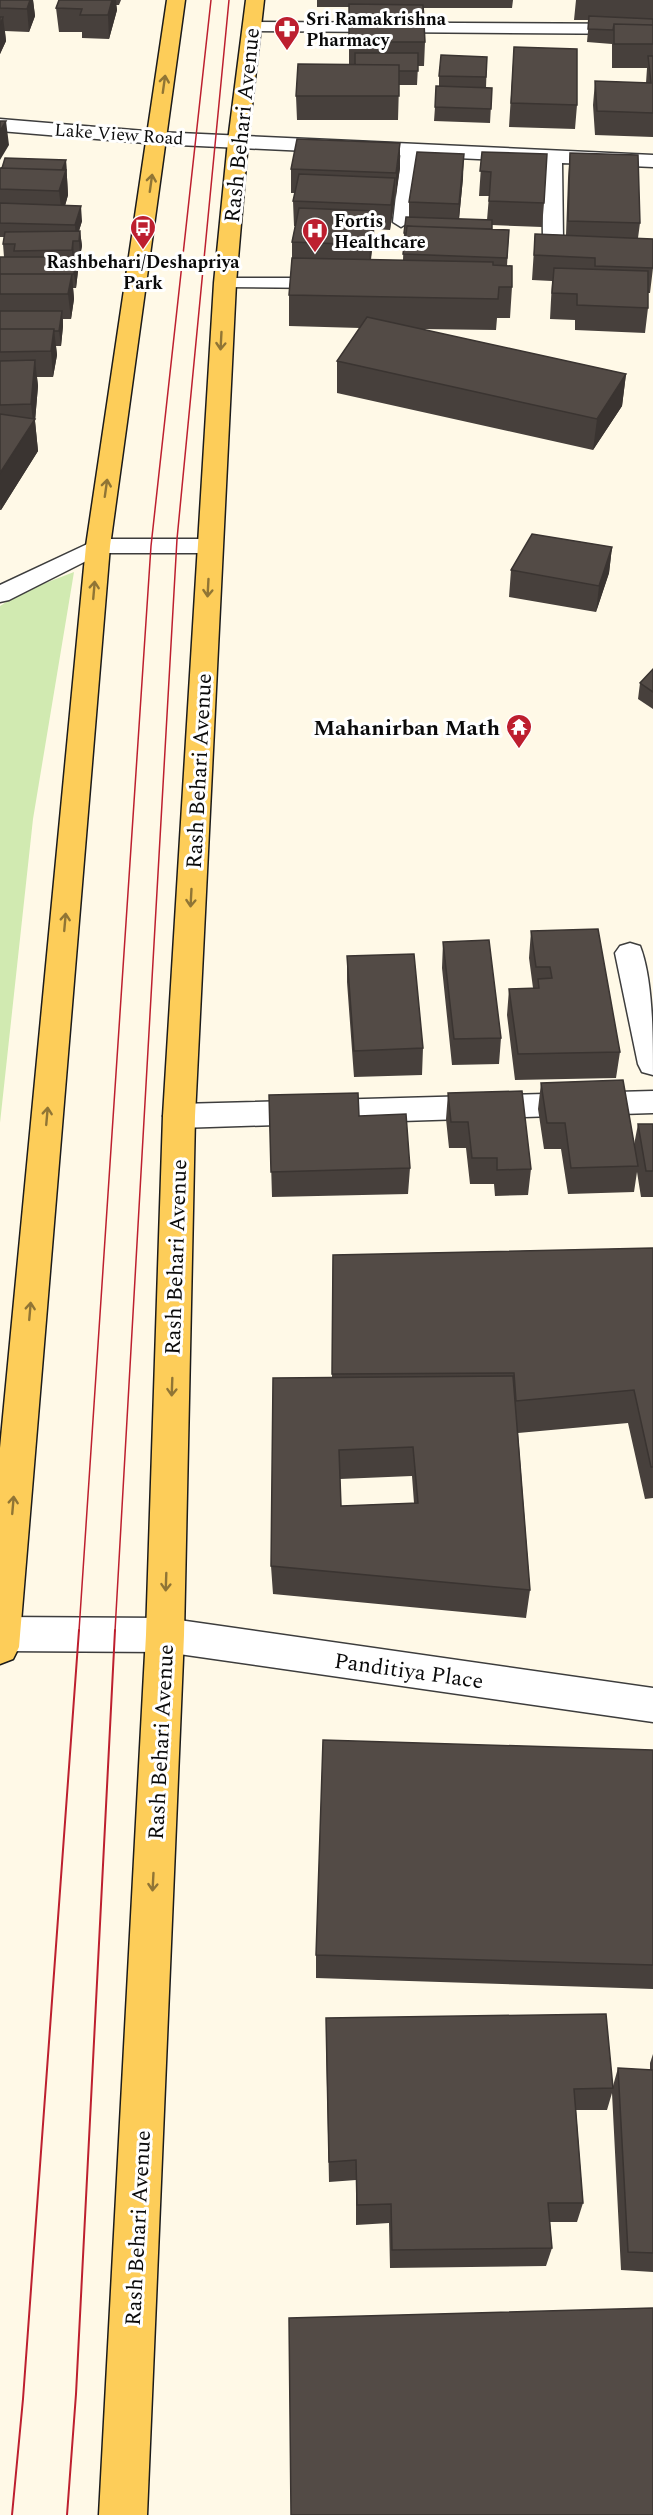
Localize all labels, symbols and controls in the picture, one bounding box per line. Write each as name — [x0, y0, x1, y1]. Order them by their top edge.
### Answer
place label: Sri Ramakrishna Pharmacy — [306, 6, 447, 54]
pharmacy icon: Sri Ramakrishna Pharmacy — [272, 14, 302, 52]
street label: Rash Behari Avenue — [216, 26, 269, 224]
one-way arrow — [159, 75, 170, 95]
street label: Lake View Road — [54, 117, 184, 152]
one-way arrow — [145, 174, 156, 194]
place label: Fortis Healthcare — [334, 208, 426, 256]
bus stop icon: Rashbehari/Deshapriya Park — [128, 213, 158, 251]
hospital icon: Fortis Healthcare — [300, 216, 330, 254]
place label: Rashbehari/Deshapriya Park — [46, 249, 240, 297]
one-way arrow — [216, 331, 227, 351]
one-way arrow — [101, 479, 112, 499]
one-way arrow — [202, 577, 213, 597]
one-way arrow — [89, 580, 100, 600]
street label: Rash Behari Avenue — [178, 672, 221, 870]
place label: Mahanirban Math — [313, 712, 500, 745]
temple icon: Mahanirban Math — [504, 712, 534, 750]
one-way arrow — [185, 888, 196, 908]
one-way arrow — [59, 913, 70, 933]
one-way arrow — [42, 1107, 53, 1127]
street label: Rash Behari Avenue — [157, 1159, 196, 1356]
one-way arrow — [25, 1301, 36, 1321]
one-way arrow — [166, 1376, 177, 1396]
one-way arrow — [8, 1495, 19, 1515]
one-way arrow — [161, 1571, 172, 1591]
street label: Rash Behari Avenue — [140, 1643, 183, 1841]
street label: Panditiya Place — [332, 1645, 486, 1698]
one-way arrow — [148, 1871, 159, 1891]
street label: Rash Behari Avenue — [117, 2129, 160, 2327]

